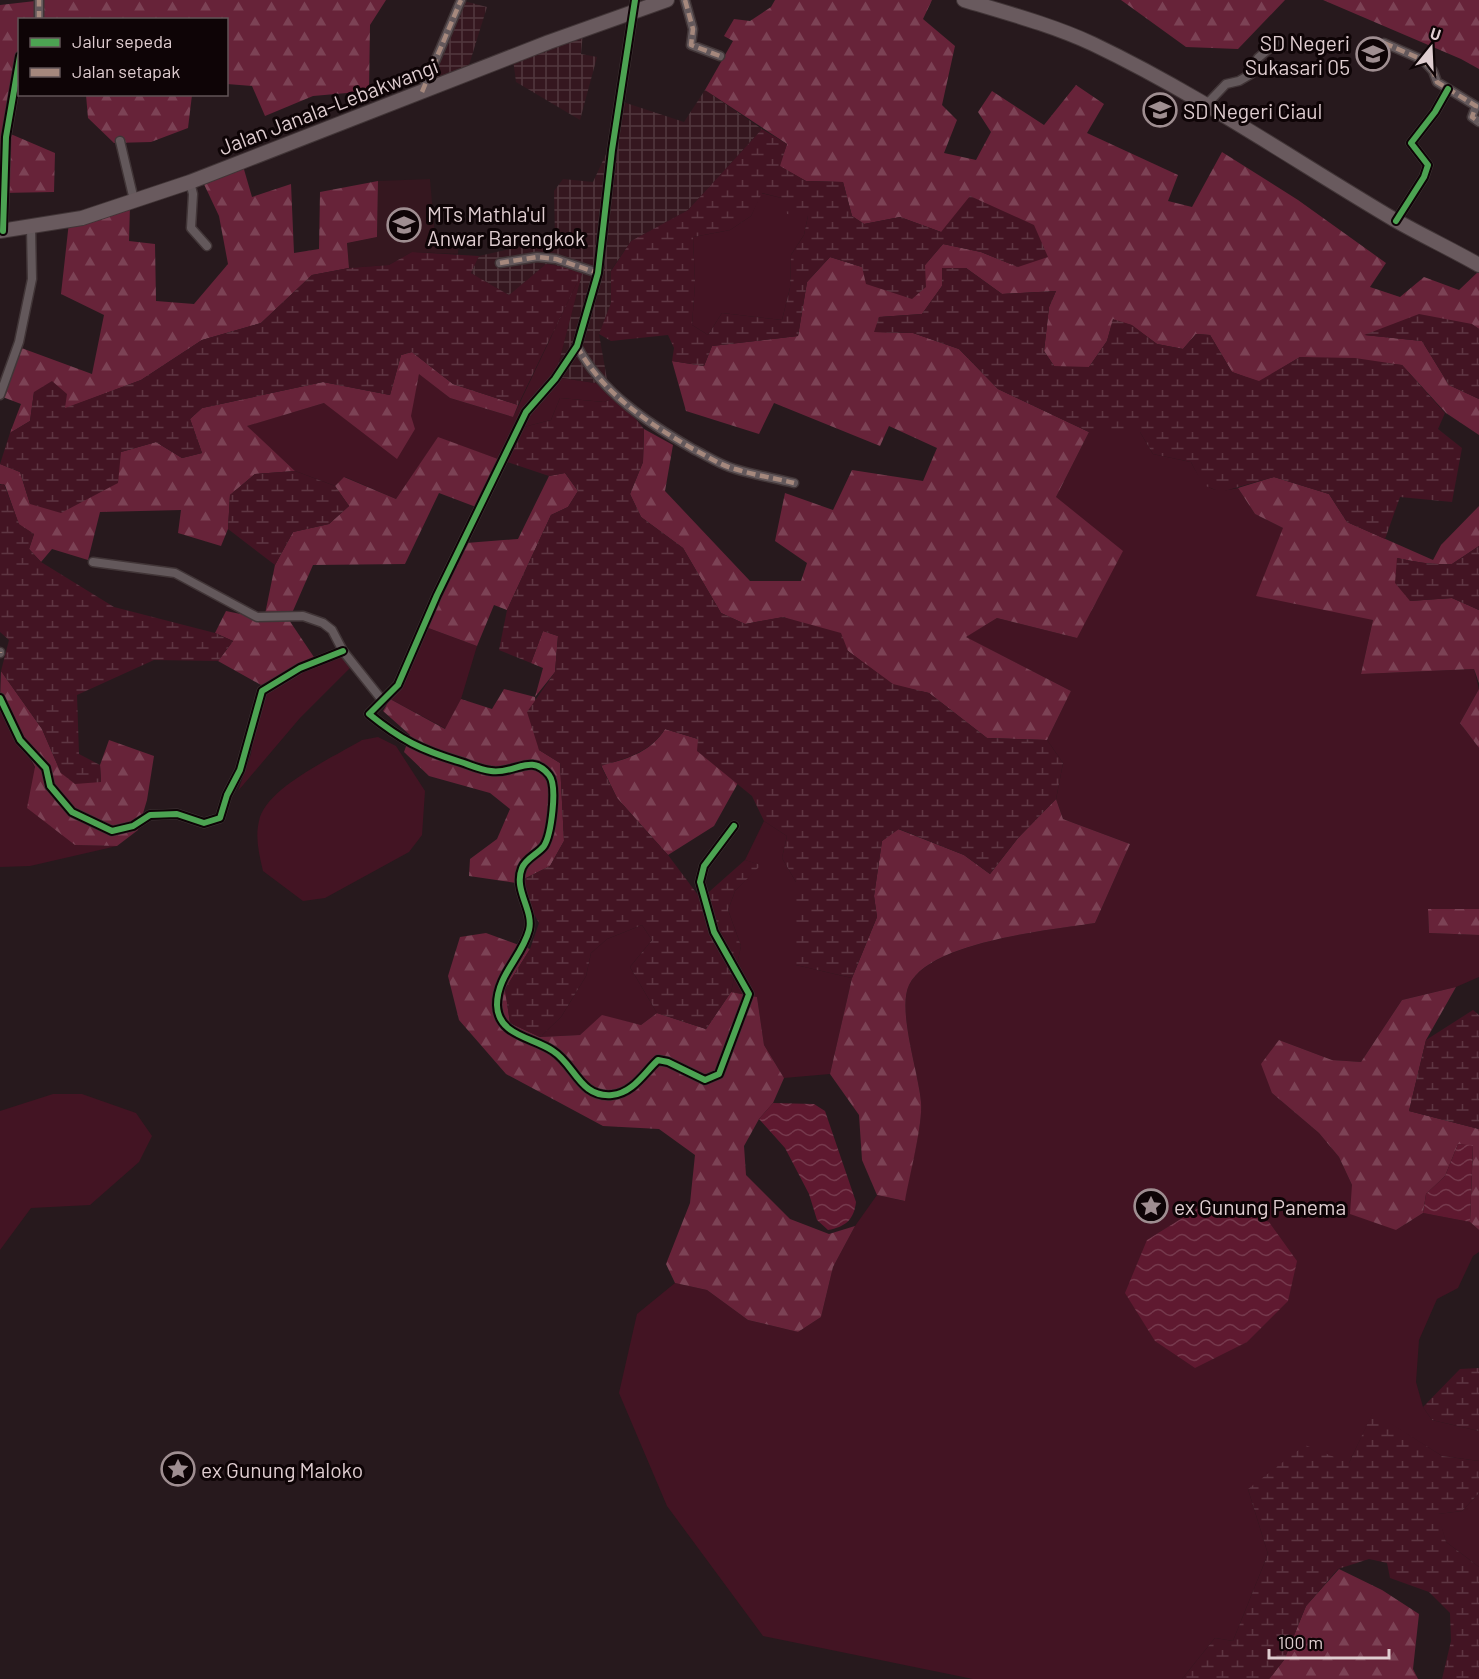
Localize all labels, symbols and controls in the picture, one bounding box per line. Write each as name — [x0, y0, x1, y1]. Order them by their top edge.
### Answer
legend — [18, 18, 228, 96]
north arrow — [1401, 18, 1461, 78]
text: U — [1428, 23, 1444, 44]
text: Jalur sepeda — [72, 30, 172, 52]
place label: SD Negeri Sukasari 05 — [1245, 30, 1350, 79]
school or university icon: SD Negeri Sukasari 05 — [1355, 36, 1391, 72]
street label: Jalan Janala–Lebakwangi — [215, 53, 441, 159]
text: Jalan setapak — [72, 60, 180, 82]
school or university icon: SD Negeri Ciaul — [1142, 92, 1178, 128]
place label: SD Negeri Ciaul — [1183, 98, 1322, 123]
place label: MTs Mathla'ul Anwar Barengkok — [427, 201, 586, 250]
school or university icon: MTs Mathla'ul Anwar Barengkok — [386, 207, 422, 243]
place icon: ex Gunung Panema — [1133, 1188, 1169, 1224]
place label: ex Gunung Panema — [1174, 1194, 1346, 1219]
place icon: ex Gunung Maloko — [160, 1451, 196, 1487]
place label: ex Gunung Maloko — [201, 1457, 363, 1482]
scale bar — [1269, 1622, 1389, 1660]
text: 100 m — [1278, 1631, 1323, 1653]

